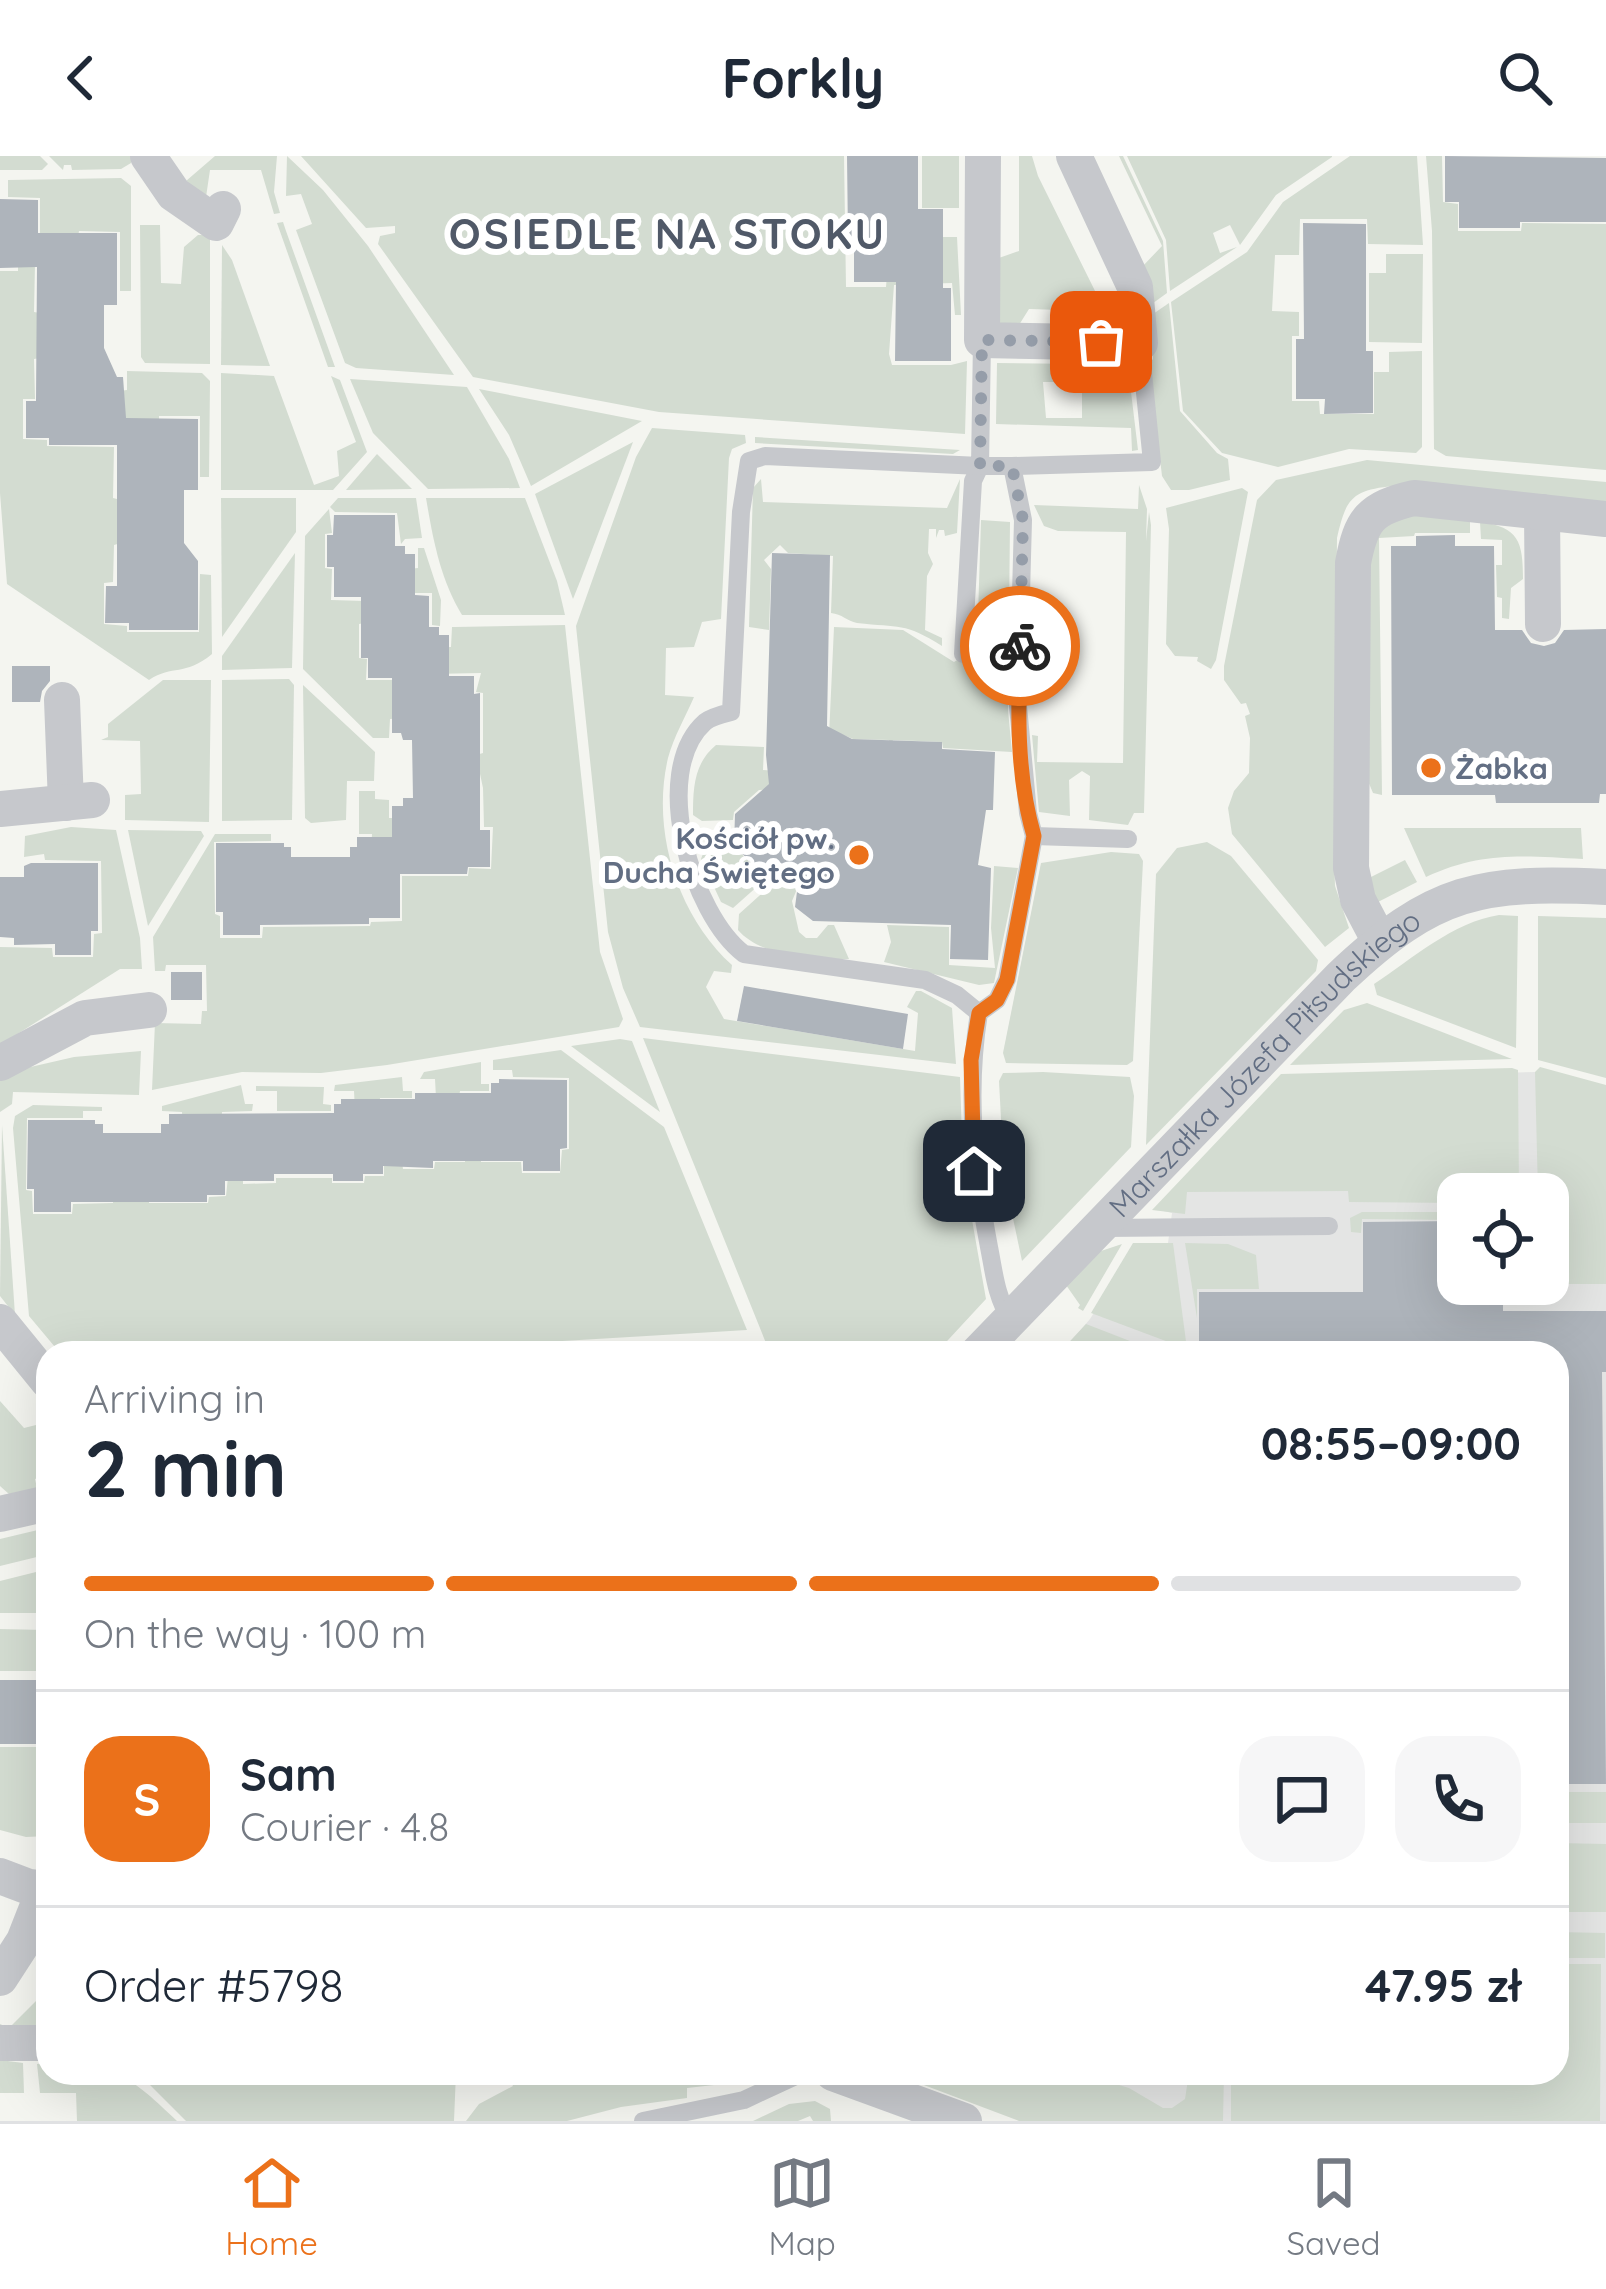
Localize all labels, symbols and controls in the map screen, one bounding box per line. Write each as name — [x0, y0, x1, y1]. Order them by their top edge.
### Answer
text: Forkly — [722, 44, 884, 112]
icon: back — [48, 45, 114, 111]
icon: search — [1492, 45, 1558, 111]
district label: OSIEDLE NA STOKU — [449, 207, 887, 260]
pin — [1050, 291, 1152, 393]
icon: bag — [1068, 309, 1134, 375]
courier — [960, 586, 1080, 706]
icon: bike — [987, 613, 1053, 679]
place label: Żabka — [1455, 749, 1548, 787]
marker: Żabka — [1418, 755, 1444, 781]
place label: Kościół pw. Ducha Świętego — [603, 819, 835, 891]
marker: Kościół pw. Ducha Świętego — [846, 842, 872, 868]
street label: Marszałka Józefa Piłsudskiego — [1100, 900, 1427, 1225]
pin — [923, 1120, 1025, 1222]
icon: home — [941, 1138, 1007, 1204]
map controls — [1437, 1173, 1569, 1305]
button: locate — [1437, 1173, 1569, 1305]
text: Arriving in — [84, 1374, 265, 1423]
text: 08:55–09:00 — [1261, 1415, 1521, 1471]
text: 2 min — [84, 1419, 287, 1517]
text: On the way · 100 m — [84, 1609, 426, 1658]
button: chat — [1239, 1736, 1365, 1862]
button: phone — [1395, 1736, 1521, 1862]
text: Sam — [240, 1746, 337, 1802]
text: S — [134, 1771, 160, 1827]
text: Courier · 4.8 — [240, 1802, 449, 1851]
text: Order #5798 — [84, 1957, 344, 2013]
text: 47.95 zł — [1365, 1957, 1521, 2013]
tab: Home — [225, 2150, 318, 2263]
tab: Map — [769, 2150, 836, 2263]
tab: Saved — [1287, 2150, 1381, 2263]

